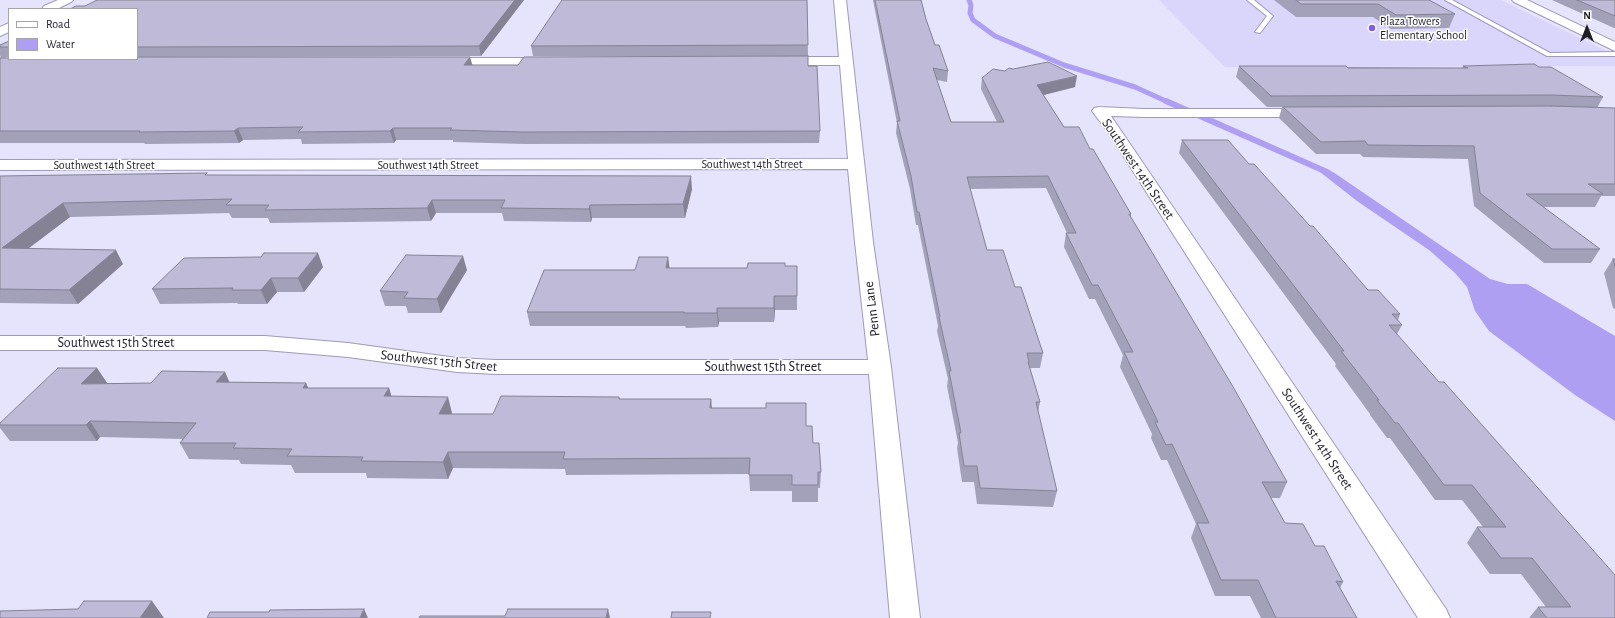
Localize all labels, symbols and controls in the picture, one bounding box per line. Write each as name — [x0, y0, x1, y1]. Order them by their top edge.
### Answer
legend — [8, 8, 138, 60]
north arrow — [1567, 8, 1607, 48]
text: N — [1583, 10, 1591, 21]
place label: Plaza Towers Elementary School — [1380, 14, 1467, 42]
text: Road — [46, 18, 70, 30]
marker: Plaza Towers Elementary School — [1367, 23, 1377, 33]
text: Water — [46, 38, 75, 50]
street label: Southwest 14th Street — [1098, 115, 1178, 223]
street label: Southwest 14th Street — [701, 157, 803, 171]
street label: Southwest 14th Street — [53, 158, 155, 172]
street label: Southwest 14th Street — [377, 158, 479, 172]
street label: Penn Lane — [860, 280, 884, 338]
street label: Southwest 15th Street — [57, 335, 175, 351]
street label: Southwest 15th Street — [380, 347, 498, 375]
street label: Southwest 15th Street — [704, 359, 822, 375]
street label: Southwest 14th Street — [1278, 385, 1356, 493]

